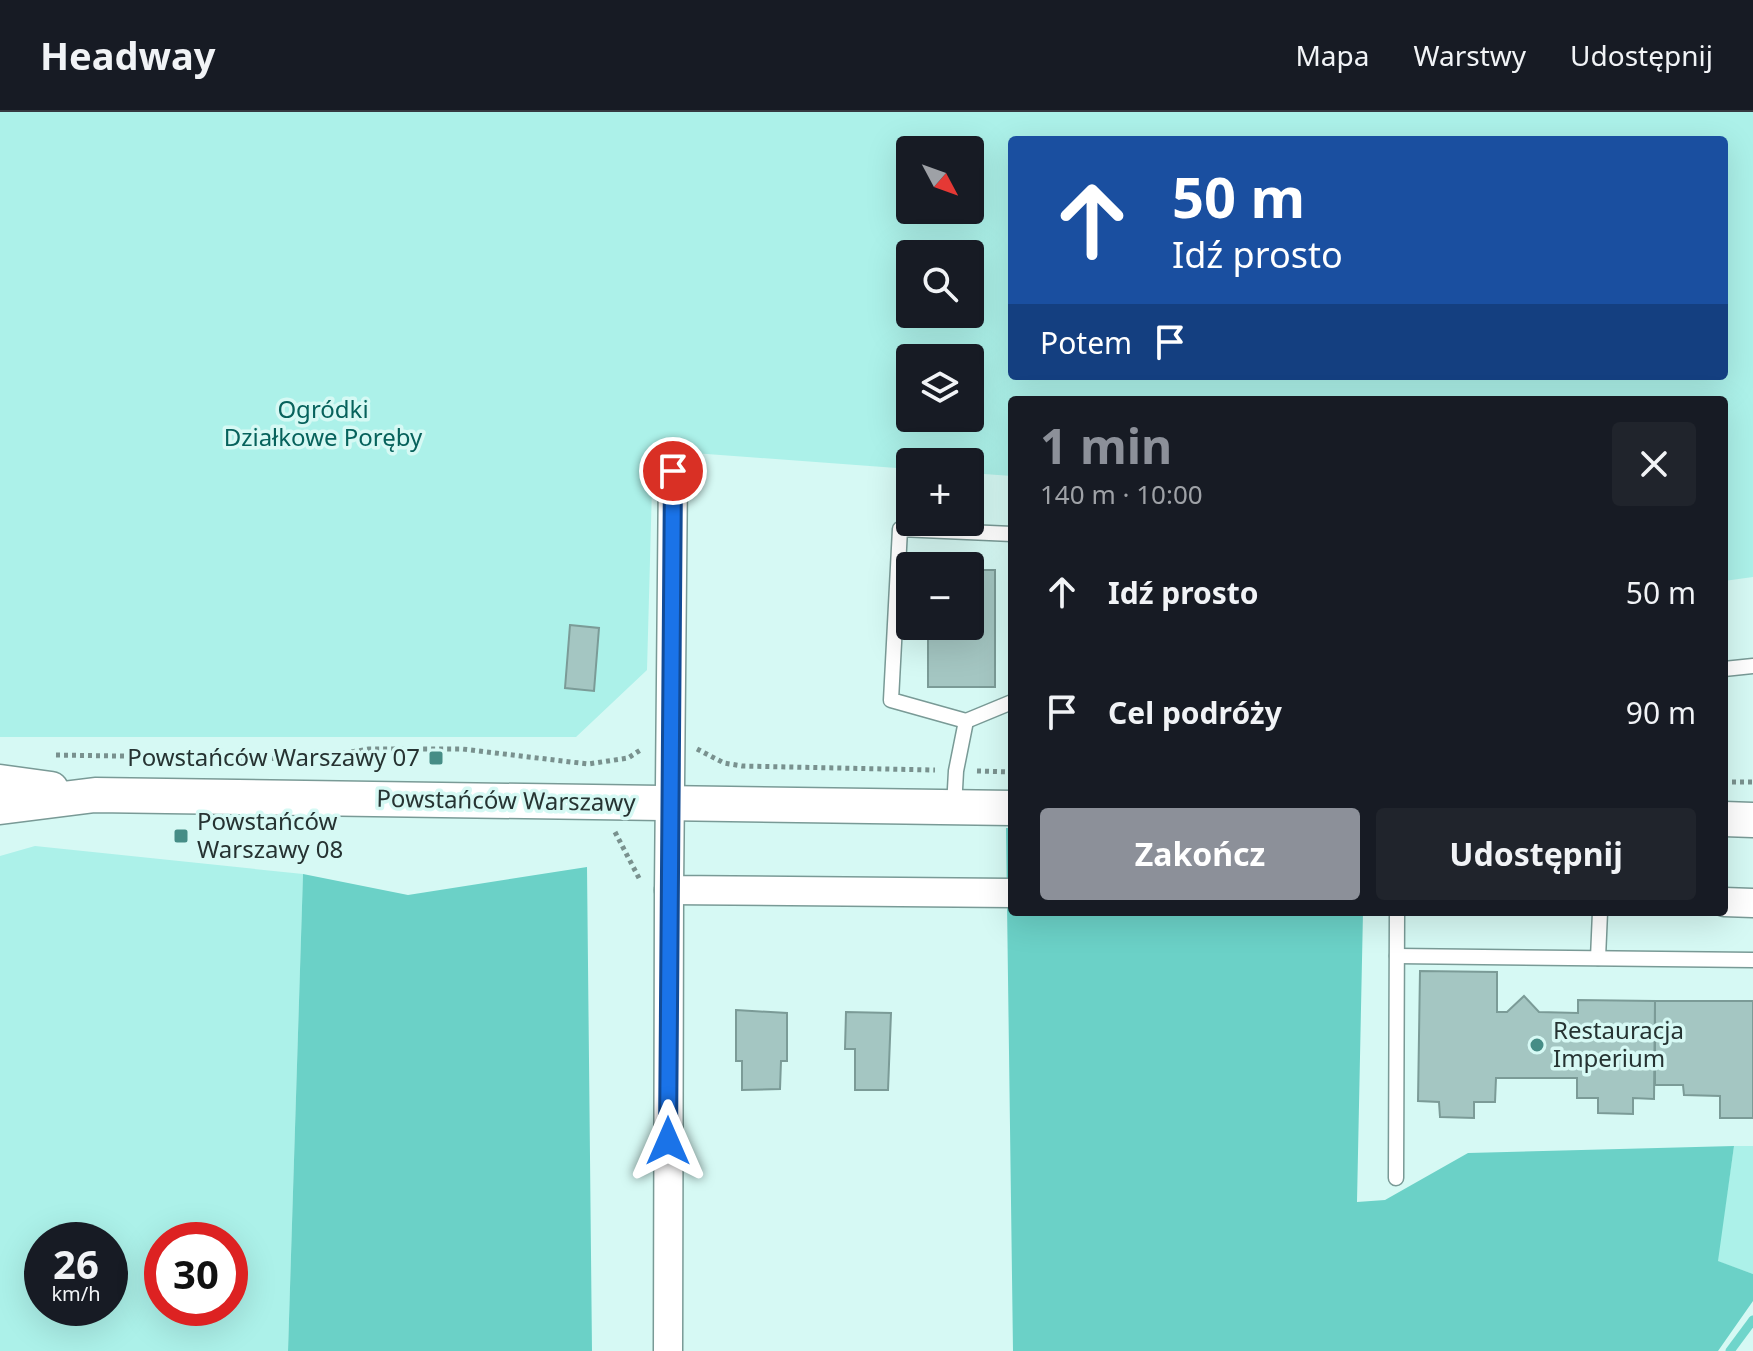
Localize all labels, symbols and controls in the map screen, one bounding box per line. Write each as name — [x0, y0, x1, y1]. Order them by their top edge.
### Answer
text: Headway — [40, 29, 216, 81]
text: Mapa — [1295, 36, 1370, 74]
text: Warstwy — [1414, 36, 1526, 74]
text: Udostępnij — [1570, 36, 1713, 74]
north arrow — [896, 136, 984, 224]
map controls — [896, 136, 984, 640]
text: 50 m — [1172, 158, 1305, 234]
icon: ahead — [1040, 168, 1144, 272]
text: Idź prosto — [1172, 230, 1343, 279]
button: search — [896, 240, 984, 328]
icon: arrive — [1148, 320, 1192, 364]
text: Potem — [1040, 322, 1132, 363]
button: layers — [896, 344, 984, 432]
park label: Ogródki Działkowe Poręby — [224, 392, 423, 453]
text: 1 min — [1040, 413, 1172, 478]
button: close — [1612, 422, 1696, 506]
pin — [639, 437, 707, 505]
button: + — [896, 448, 984, 536]
icon: arrive — [651, 449, 695, 493]
text: 140 m · 10:00 — [1040, 476, 1203, 512]
button: − — [896, 552, 984, 640]
icon: ahead — [1040, 570, 1084, 614]
text: Idź prosto — [1108, 572, 1259, 613]
text: 50 m — [1626, 572, 1696, 613]
icon: arrive — [1040, 690, 1084, 734]
text: Cel podróży — [1108, 692, 1282, 733]
text: 90 m — [1626, 692, 1696, 733]
place label: Powstańców Warszawy 07 — [127, 740, 420, 773]
marker: Powstańców Warszawy 07 — [427, 749, 445, 767]
street label: Powstańców Warszawy — [376, 781, 637, 818]
place label: Powstańców Warszawy 08 — [197, 804, 343, 865]
button: Zakończ — [1040, 808, 1360, 900]
button: Udostępnij — [1376, 808, 1696, 900]
marker: Powstańców Warszawy 08 — [172, 827, 190, 845]
place label: Restauracja Imperium — [1553, 1013, 1684, 1074]
marker: Restauracja Imperium — [1528, 1036, 1546, 1054]
position arrow — [626, 1099, 710, 1183]
speed limit sign: 30 — [144, 1222, 248, 1326]
text: 26 — [53, 1236, 99, 1291]
text: km/h — [51, 1280, 101, 1307]

